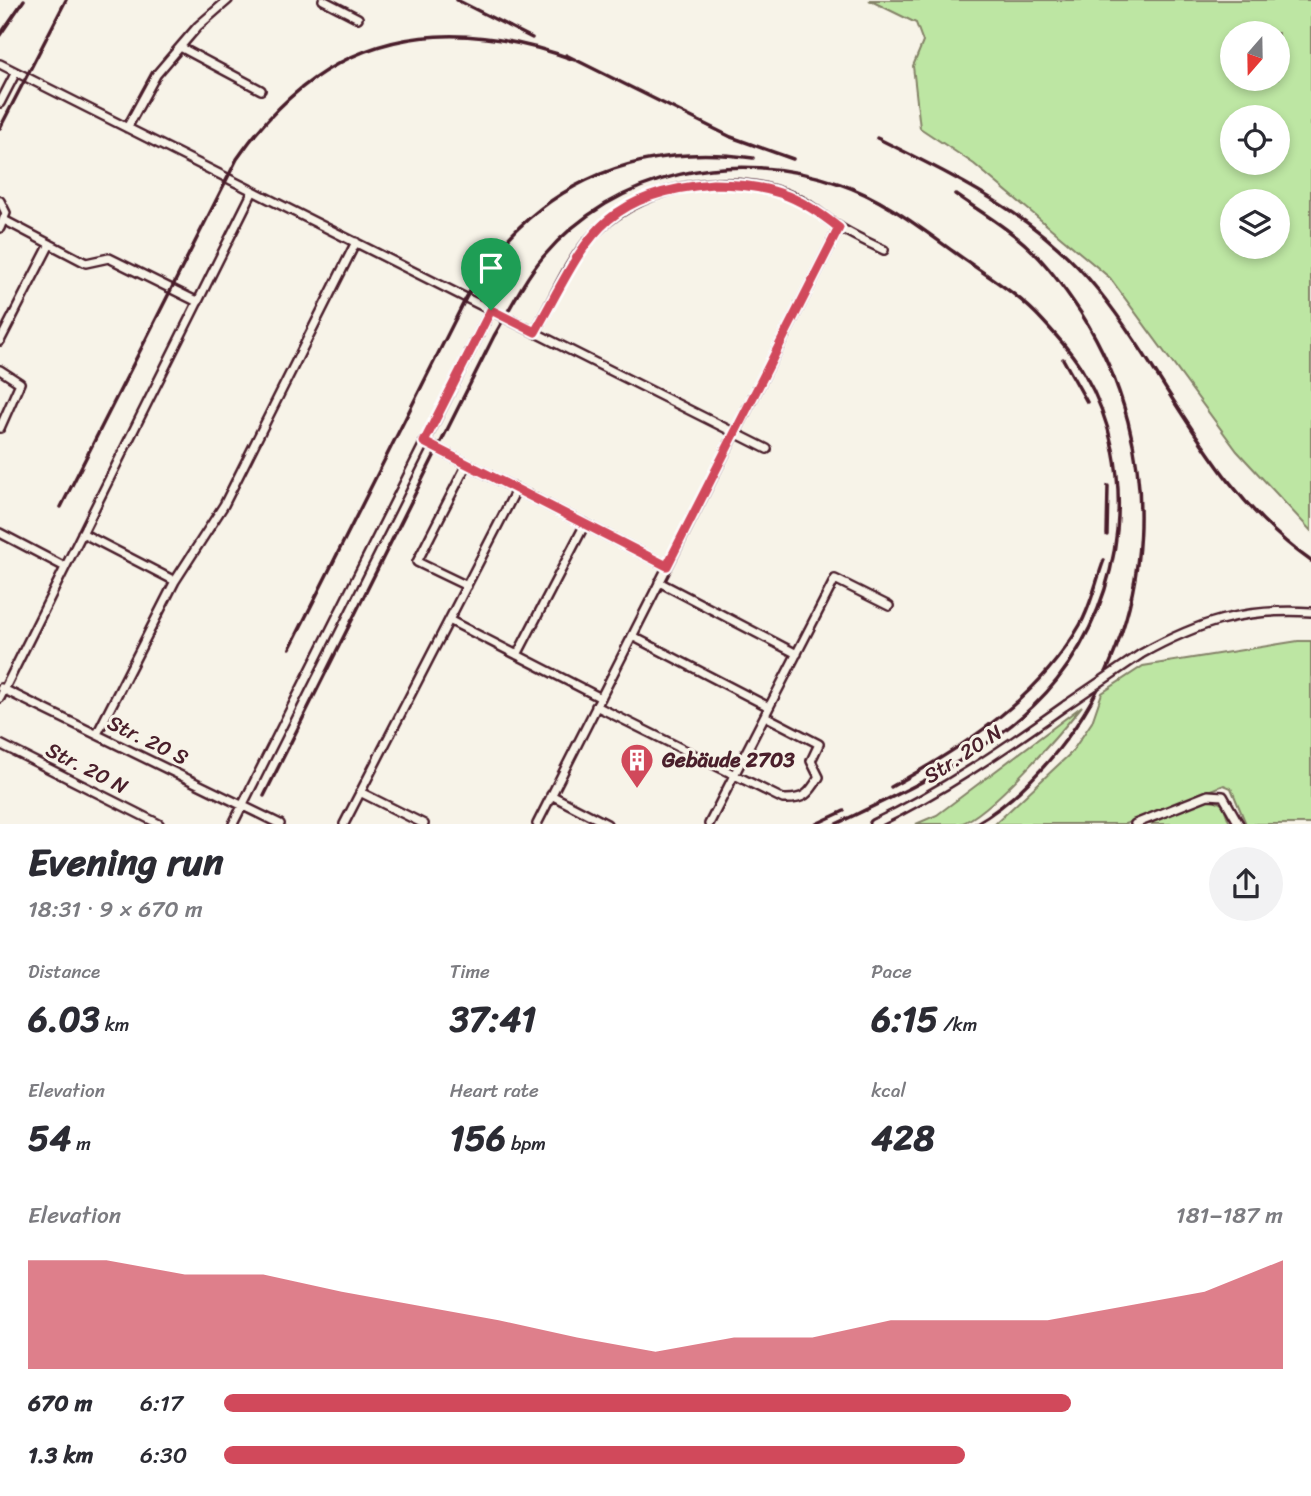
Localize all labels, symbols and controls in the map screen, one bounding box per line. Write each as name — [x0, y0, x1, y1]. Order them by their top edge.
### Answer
north arrow — [1220, 21, 1290, 91]
map controls — [1220, 21, 1290, 259]
button: locate — [1220, 105, 1290, 175]
button: layers — [1220, 189, 1290, 259]
pin — [461, 238, 521, 310]
icon: arrive — [472, 249, 510, 287]
street label: Str. 20 S — [101, 704, 195, 776]
street label: Str. 20 N — [916, 714, 1011, 794]
street label: Str. 20 N — [39, 731, 135, 805]
building icon: Gebäude 2703 — [618, 741, 656, 790]
place label: Gebäude 2703 — [661, 741, 795, 779]
text: Evening run — [28, 829, 224, 896]
button: share — [1209, 847, 1283, 921]
text: 18:31 · 9 × 670 m — [28, 889, 203, 930]
text: Distance — [28, 955, 100, 988]
text: Time — [450, 955, 490, 988]
text: Pace — [871, 955, 912, 988]
text: 6.03 — [28, 988, 100, 1050]
text: 37:41 — [450, 988, 536, 1050]
text: 6:15 — [871, 988, 938, 1050]
text: km — [100, 1008, 129, 1041]
text: /km — [938, 1008, 977, 1041]
text: Elevation — [28, 1074, 105, 1107]
text: Heart rate — [450, 1074, 539, 1107]
text: kcal — [871, 1074, 906, 1107]
text: 54 — [28, 1107, 71, 1169]
text: 156 — [450, 1107, 506, 1169]
text: 428 — [871, 1107, 935, 1169]
text: m — [71, 1127, 91, 1160]
text: bpm — [506, 1127, 546, 1160]
text: Elevation — [28, 1195, 121, 1236]
text: 181–187 m — [1176, 1195, 1283, 1236]
text: 670 m — [28, 1383, 92, 1424]
text: 6:17 — [140, 1383, 183, 1424]
text: 1.3 km — [28, 1435, 93, 1476]
text: 6:30 — [140, 1435, 187, 1476]

